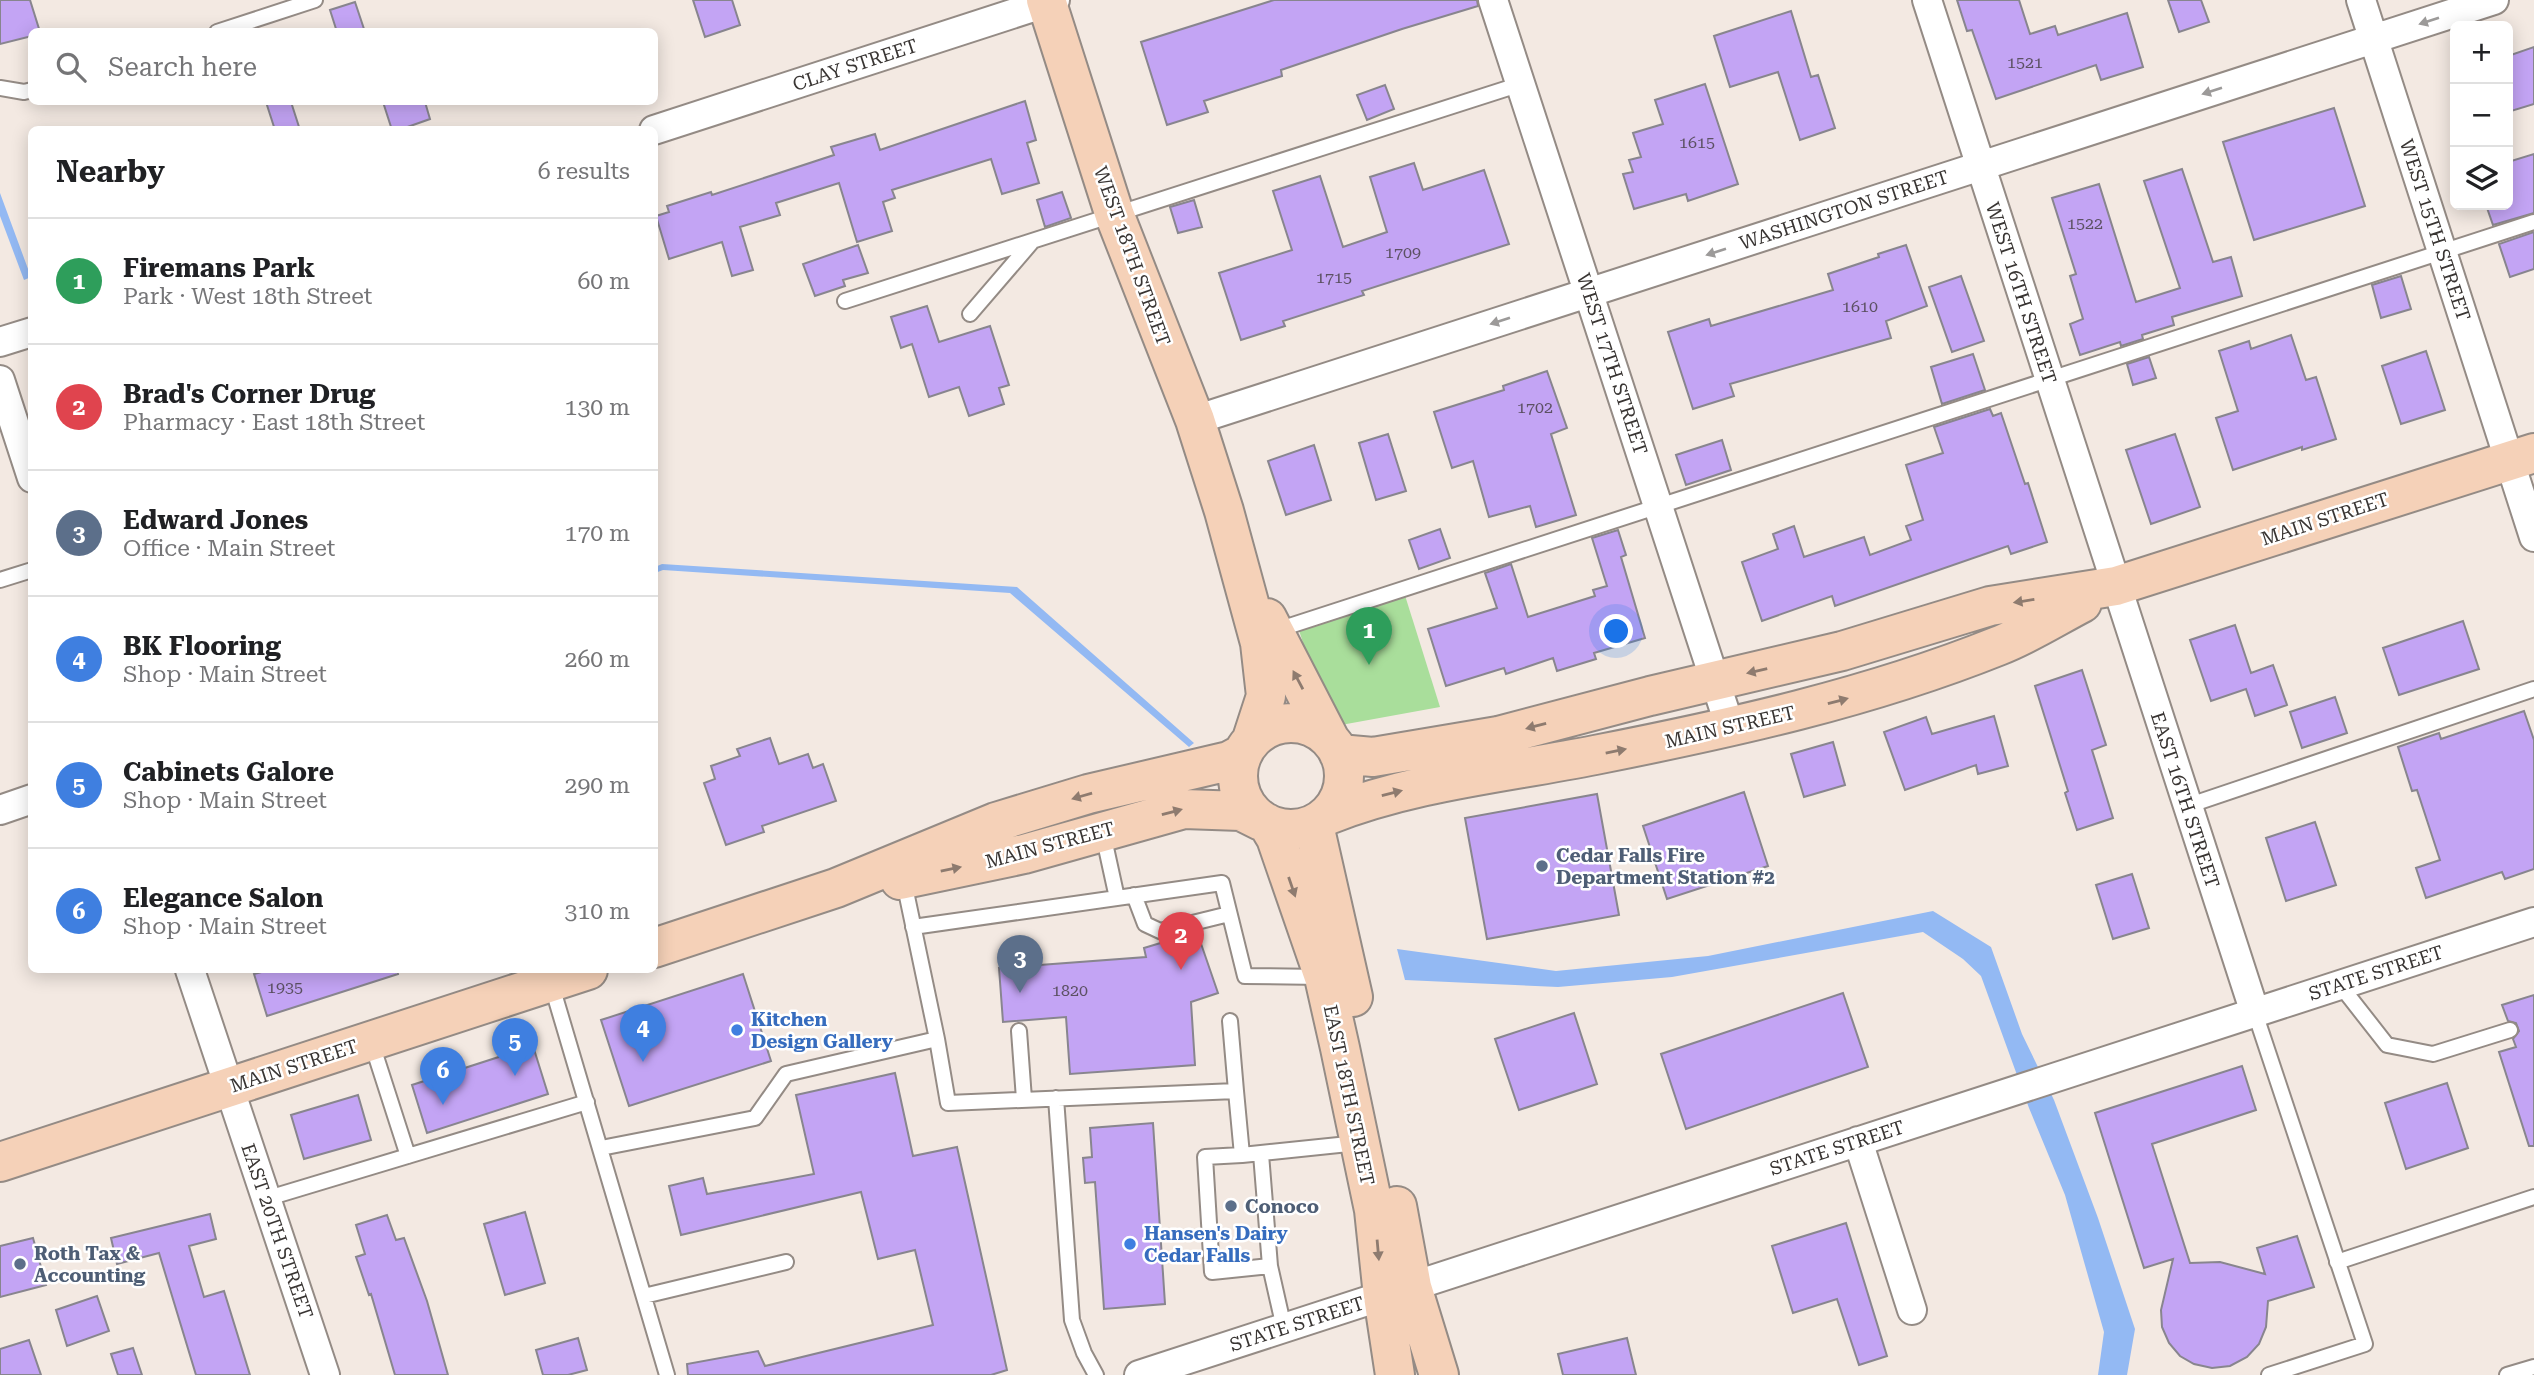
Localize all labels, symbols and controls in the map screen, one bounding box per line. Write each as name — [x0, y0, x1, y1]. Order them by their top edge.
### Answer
one-way arrow — [2418, 16, 2439, 27]
map controls — [2450, 21, 2513, 210]
button: + — [2450, 21, 2513, 84]
search box — [28, 28, 658, 105]
street label: CLAY STREET — [790, 34, 920, 96]
icon: search — [52, 48, 90, 86]
text: Search here — [108, 52, 257, 82]
house number: 1521 — [2007, 53, 2043, 72]
button: − — [2450, 84, 2513, 147]
one-way arrow — [2202, 86, 2223, 97]
house number: 1615 — [1679, 133, 1715, 152]
street label: WEST 15TH STREET — [2395, 136, 2475, 324]
button: layers — [2450, 147, 2513, 210]
text: Nearby — [56, 154, 165, 189]
text: 6 results — [538, 158, 630, 185]
street label: WEST 18TH STREET — [1089, 163, 1175, 349]
street label: WASHINGTON STREET — [1736, 165, 1952, 255]
street label: WEST 16TH STREET — [1981, 199, 2061, 387]
house number: 1522 — [2067, 214, 2103, 233]
house number: 1709 — [1385, 243, 1421, 262]
one-way arrow — [1706, 247, 1727, 257]
text: Firemans Park — [123, 253, 315, 283]
text: 1 — [73, 268, 85, 295]
text: 60 m — [577, 268, 630, 295]
house number: 1715 — [1316, 268, 1352, 287]
street label: WEST 17TH STREET — [1572, 270, 1652, 458]
text: Park · West 18th Street — [123, 283, 372, 310]
house number: 1610 — [1842, 297, 1878, 316]
one-way arrow — [1489, 317, 1510, 327]
text: Brad's Corner Drug — [123, 379, 375, 409]
text: 2 — [73, 394, 85, 421]
text: 130 m — [565, 394, 630, 421]
house number: 1702 — [1517, 398, 1553, 417]
text: Pharmacy · East 18th Street — [123, 409, 425, 436]
street label: MAIN STREET — [2258, 488, 2392, 550]
text: Edward Jones — [123, 505, 308, 535]
text: 3 — [73, 520, 85, 547]
text: 170 m — [565, 520, 630, 547]
text: Office · Main Street — [123, 535, 335, 562]
one-way arrow — [2013, 596, 2035, 607]
pin: 1 — [1346, 607, 1392, 665]
your location — [1599, 614, 1633, 648]
text: BK Flooring — [123, 631, 281, 661]
text: 4 — [73, 646, 85, 673]
text: 260 m — [565, 646, 630, 673]
text: Shop · Main Street — [123, 661, 327, 688]
one-way arrow — [1746, 666, 1768, 677]
one-way arrow — [1292, 670, 1304, 689]
one-way arrow — [1827, 696, 1848, 706]
street label: MAIN STREET — [1663, 701, 1797, 753]
street label: EAST 16TH STREET — [2146, 709, 2224, 891]
one-way arrow — [1525, 721, 1547, 732]
one-way arrow — [1605, 746, 1627, 757]
text: Cabinets Galore — [123, 757, 334, 787]
text: 5 — [73, 772, 85, 799]
text: 290 m — [565, 772, 630, 799]
text: Shop · Main Street — [123, 787, 327, 814]
one-way arrow — [1381, 787, 1403, 798]
one-way arrow — [1071, 791, 1093, 802]
one-way arrow — [1161, 807, 1182, 817]
street label: MAIN STREET — [983, 817, 1117, 873]
place label: Cedar Falls Fire Department Station #2 — [1556, 844, 1775, 889]
marker: Cedar Falls Fire Department Station #2 — [1534, 858, 1550, 874]
one-way arrow — [940, 864, 962, 875]
one-way arrow — [1287, 876, 1298, 897]
text: Elegance Salon — [123, 883, 323, 913]
text: 6 — [73, 898, 85, 925]
text: 310 m — [565, 898, 630, 925]
pin: 2 — [1158, 912, 1204, 970]
text: Shop · Main Street — [123, 913, 327, 940]
pin: 3 — [997, 935, 1043, 993]
street label: STATE STREET — [2306, 940, 2446, 1006]
house number: 1935 — [267, 978, 303, 997]
house number: 1820 — [1052, 981, 1088, 1000]
street label: EAST 18TH STREET — [1319, 1003, 1379, 1187]
pin: 4 — [620, 1004, 666, 1062]
place label: Kitchen Design Gallery — [751, 1008, 893, 1053]
pin: 5 — [492, 1018, 538, 1076]
marker: Kitchen Design Gallery — [729, 1022, 745, 1038]
street label: MAIN STREET — [227, 1035, 361, 1097]
pin: 6 — [420, 1047, 466, 1105]
street label: STATE STREET — [1767, 1115, 1907, 1181]
street label: EAST 20TH STREET — [236, 1140, 318, 1322]
place label: Conoco — [1245, 1195, 1319, 1218]
marker: Conoco — [1223, 1198, 1239, 1214]
place label: Hansen's Dairy Cedar Falls — [1144, 1222, 1288, 1267]
marker: Hansen's Dairy Cedar Falls — [1122, 1236, 1138, 1252]
one-way arrow — [1373, 1239, 1384, 1261]
place label: Roth Tax & Accounting — [34, 1242, 146, 1287]
marker: Roth Tax & Accounting — [12, 1256, 28, 1272]
street label: STATE STREET — [1227, 1291, 1367, 1357]

